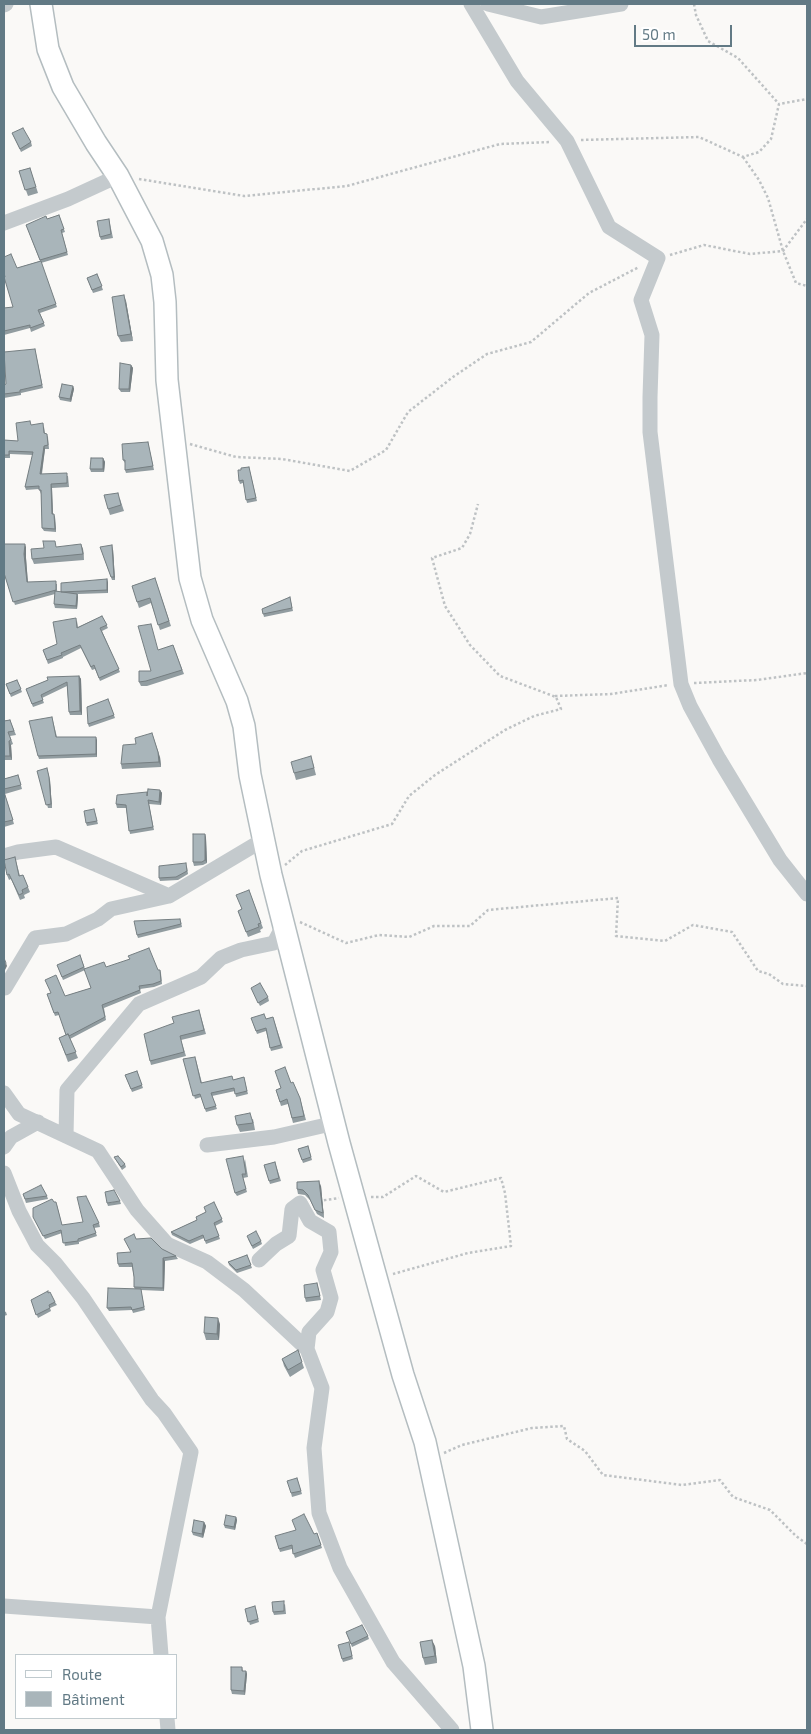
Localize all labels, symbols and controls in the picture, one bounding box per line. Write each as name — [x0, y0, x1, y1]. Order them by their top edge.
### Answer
scale bar — [636, 15, 734, 47]
text: 50 m — [642, 25, 676, 43]
legend — [15, 1654, 178, 1719]
text: Route — [62, 1665, 102, 1683]
text: Bâtiment — [62, 1690, 125, 1708]

